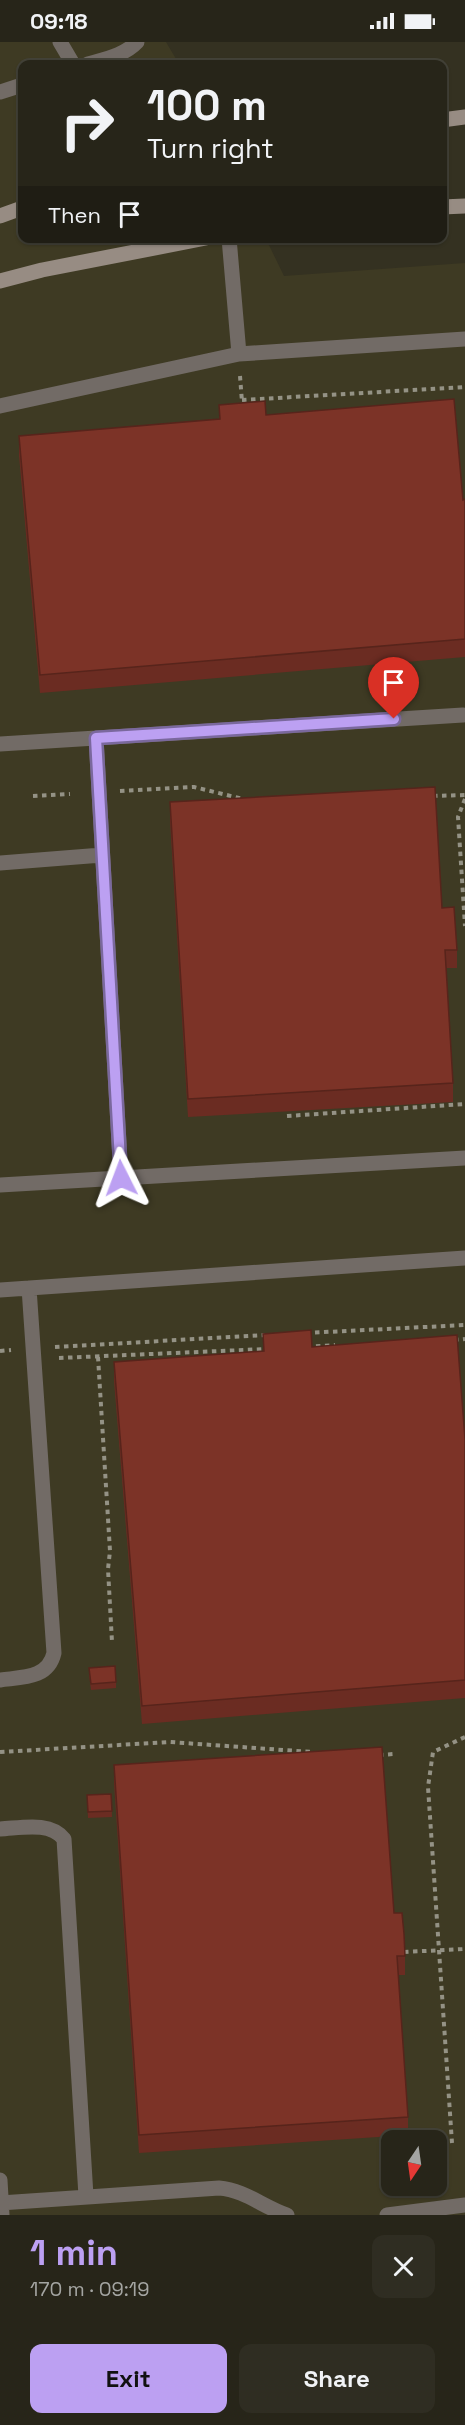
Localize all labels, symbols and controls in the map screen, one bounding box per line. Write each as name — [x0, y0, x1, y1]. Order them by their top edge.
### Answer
text: 09:18 — [30, 7, 88, 35]
text: 100 m — [147, 79, 267, 132]
icon: right — [48, 84, 126, 162]
text: Turn right — [147, 131, 274, 166]
icon: arrive — [113, 198, 146, 231]
text: Then — [48, 201, 101, 229]
pin — [368, 657, 419, 719]
icon: arrive — [377, 666, 410, 699]
position arrow — [89, 1146, 153, 1210]
north arrow — [381, 2130, 447, 2196]
map controls — [381, 2130, 447, 2196]
text: 1 min — [30, 2230, 118, 2276]
button: close — [372, 2235, 435, 2298]
text: 170 m · 09:19 — [30, 2276, 149, 2302]
button: Exit — [30, 2344, 227, 2413]
button: Share — [239, 2344, 435, 2413]

